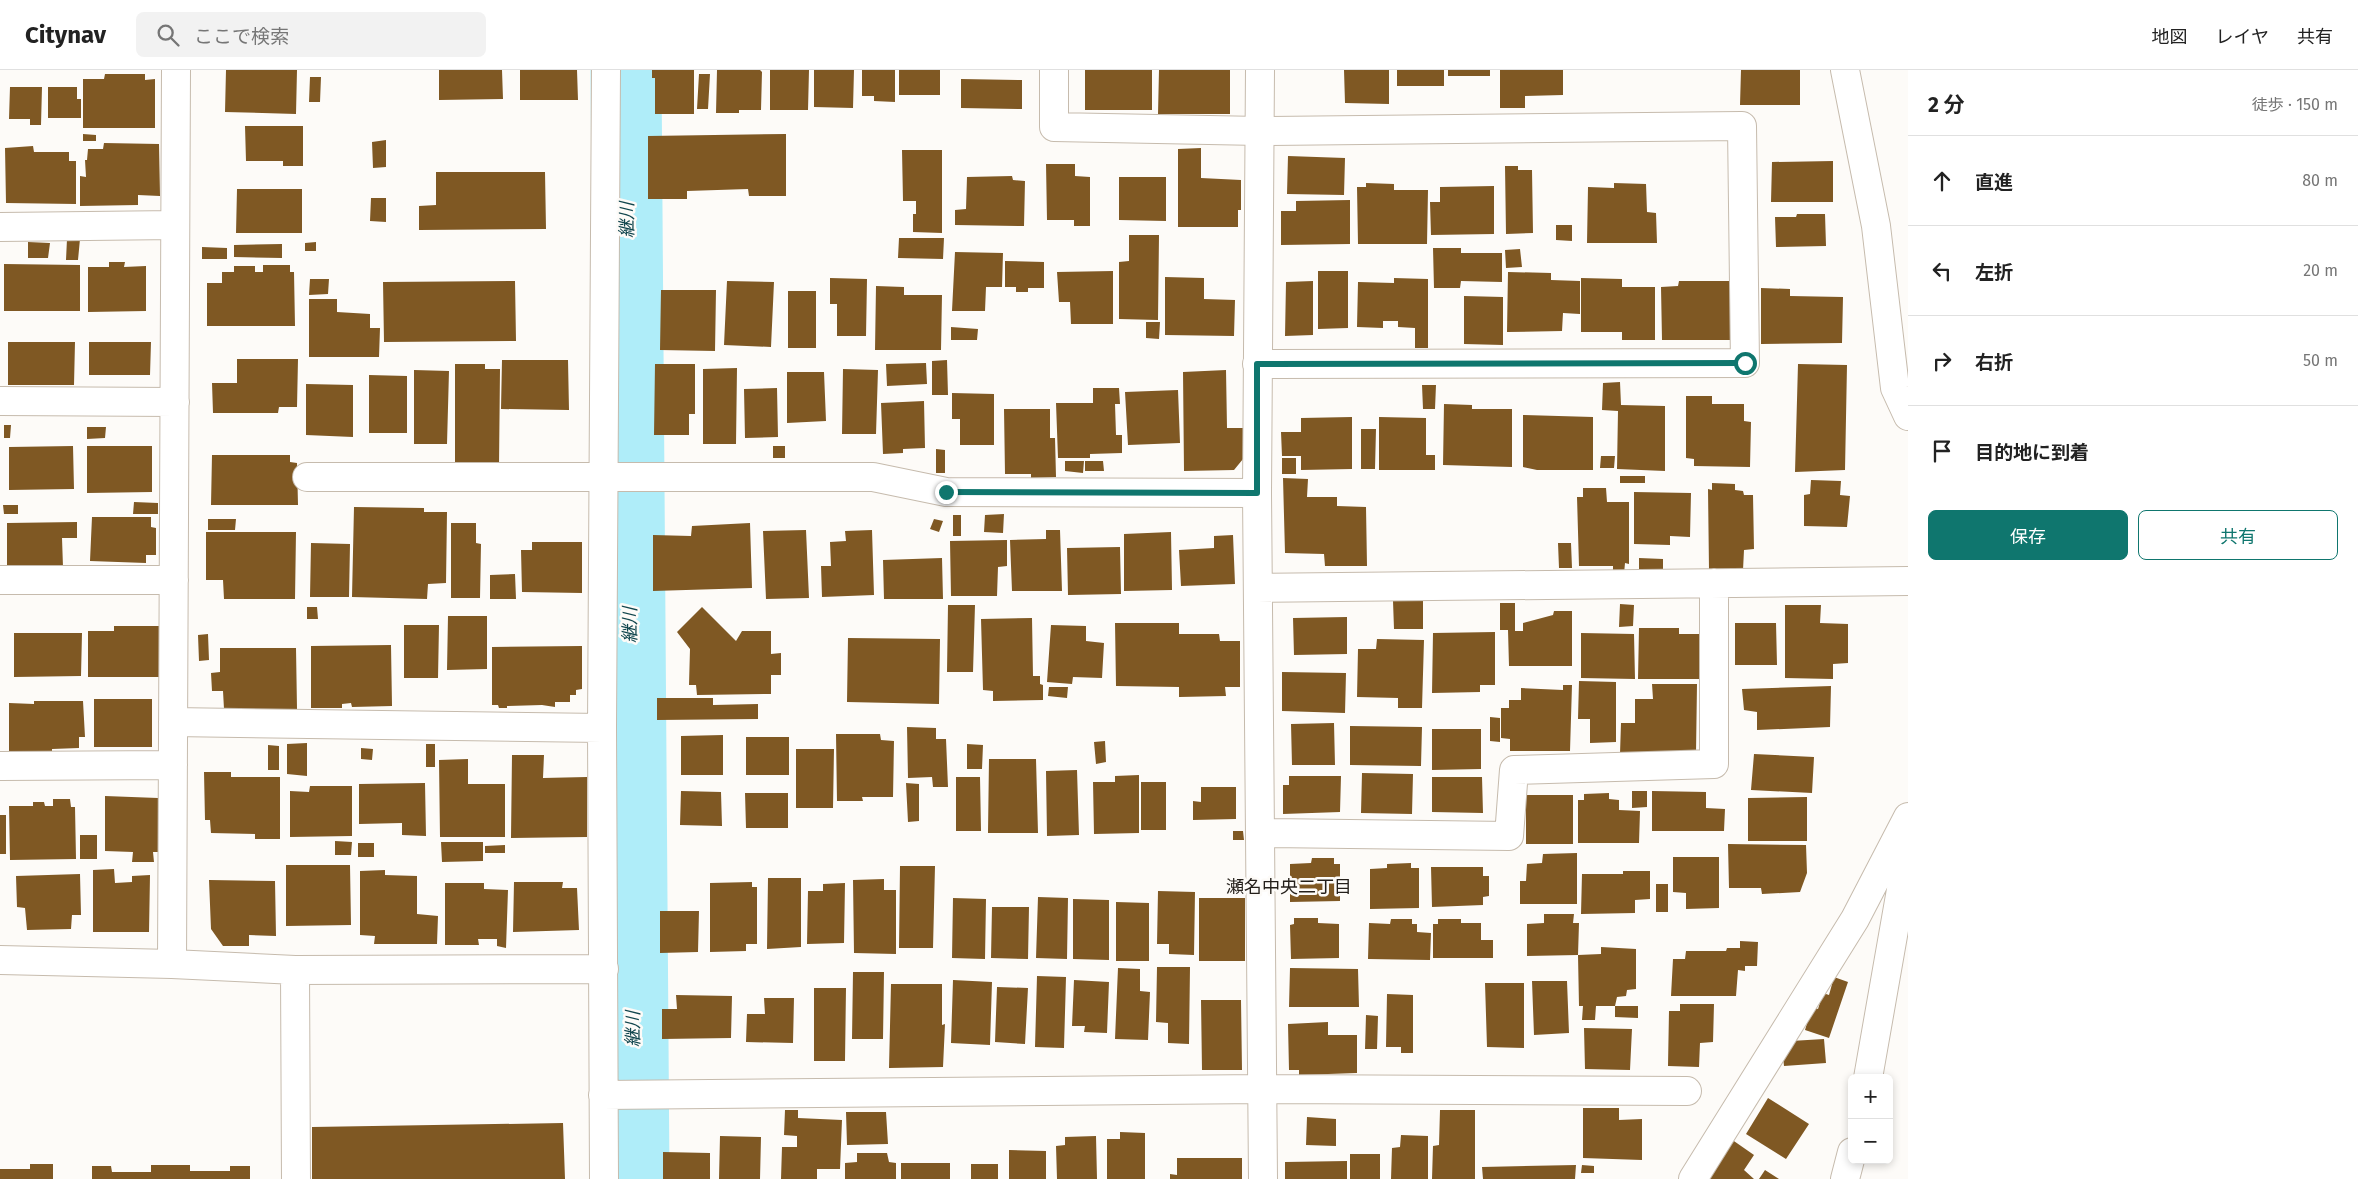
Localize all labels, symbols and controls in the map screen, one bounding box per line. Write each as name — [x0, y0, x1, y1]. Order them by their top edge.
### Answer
search box — [136, 12, 486, 57]
text: Citynav — [25, 21, 106, 49]
icon: search — [154, 21, 182, 49]
text: ここで検索 — [194, 25, 289, 48]
text: 地図 — [2152, 26, 2188, 48]
text: レイヤ — [2216, 26, 2269, 48]
text: 共有 — [2297, 26, 2333, 48]
text: 2 分 — [1928, 92, 1965, 118]
text: 徒歩 · 150 m — [2252, 95, 2338, 114]
icon: ahead — [1928, 167, 1956, 195]
text: 直進 — [1975, 171, 2013, 194]
text: 80 m — [2302, 171, 2338, 190]
water label: 継川 — [616, 200, 638, 238]
icon: left — [1928, 257, 1956, 285]
text: 左折 — [1975, 261, 2013, 284]
text: 20 m — [2303, 261, 2338, 280]
icon: right — [1928, 347, 1956, 375]
text: 右折 — [1975, 351, 2013, 374]
text: 50 m — [2303, 351, 2338, 370]
route start — [1734, 352, 1757, 375]
icon: arrive — [1928, 437, 1956, 465]
text: 目的地に到着 — [1975, 441, 2089, 464]
route end — [935, 481, 958, 504]
button: 保存 — [1928, 510, 2128, 560]
button: 共有 — [2138, 510, 2338, 560]
water label: 継川 — [619, 605, 641, 643]
district label: 瀬名中央二丁目 — [1226, 876, 1352, 898]
water label: 継川 — [622, 1009, 644, 1047]
map controls — [1848, 1074, 1893, 1164]
button: + — [1848, 1074, 1893, 1119]
button: − — [1848, 1119, 1893, 1164]

